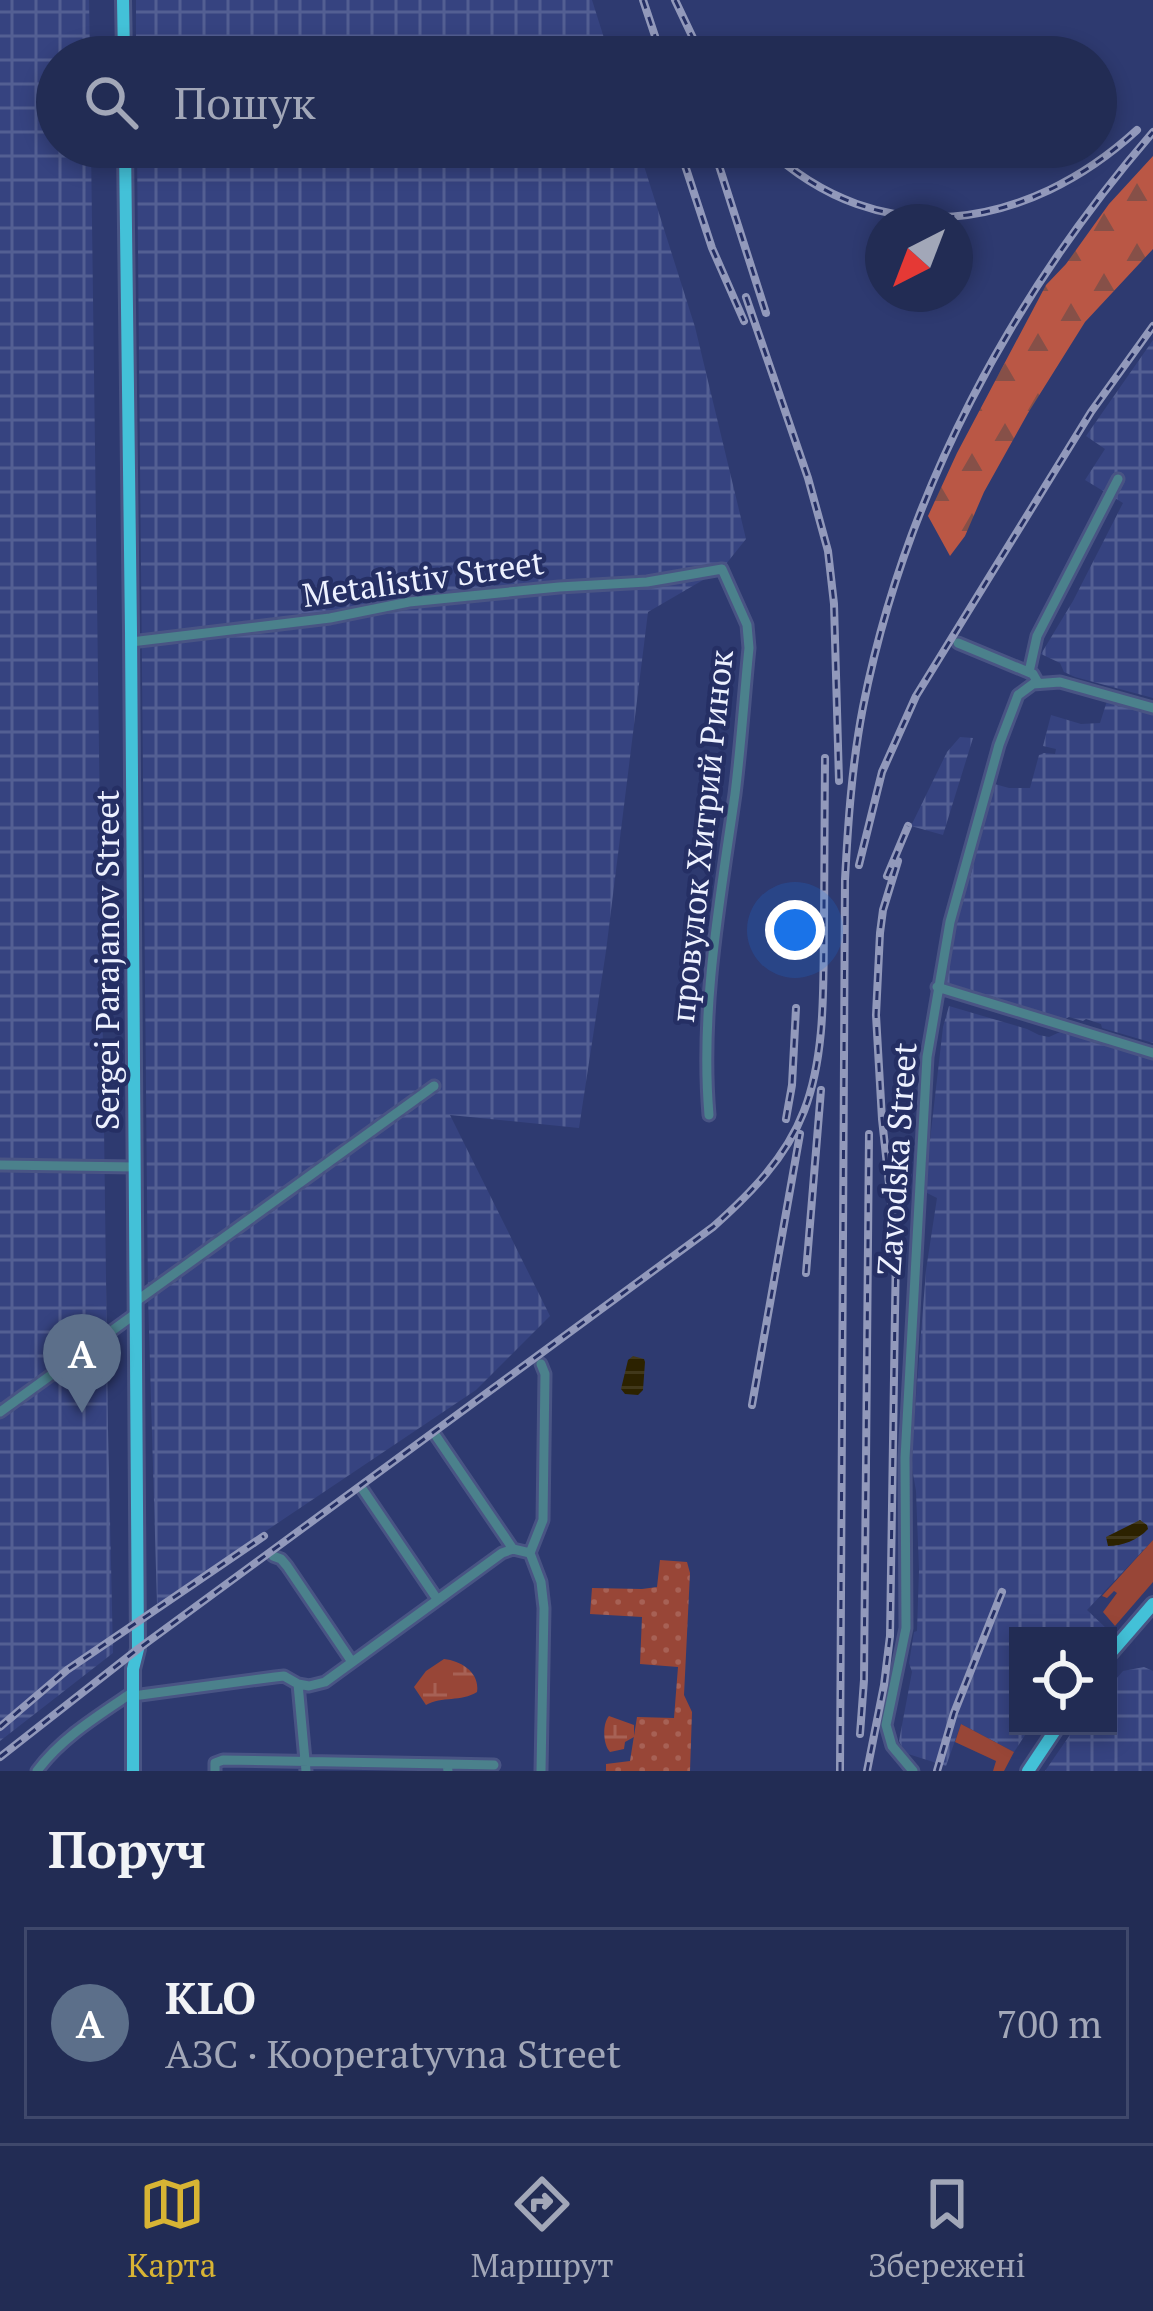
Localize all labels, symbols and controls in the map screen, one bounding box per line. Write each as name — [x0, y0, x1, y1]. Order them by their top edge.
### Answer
search box — [36, 36, 1117, 168]
icon: search — [78, 69, 144, 135]
text: Пошук — [174, 72, 316, 132]
north arrow — [865, 204, 973, 312]
street label: Metalistiv Street — [300, 540, 546, 616]
street label: провулок Хитрий Ринок — [660, 647, 742, 1024]
street label: Sergei Parajanov Street — [85, 790, 128, 1130]
your location — [765, 900, 825, 960]
street label: Zavodska Street — [866, 1041, 926, 1277]
pin: A — [43, 1314, 121, 1413]
map controls — [1009, 1627, 1117, 1735]
button: locate — [1009, 1627, 1117, 1735]
text: Поруч — [48, 1815, 206, 1883]
text: KLO — [165, 1967, 256, 2027]
text: A — [76, 1997, 104, 2049]
text: 700 m — [997, 1997, 1102, 2049]
text: АЗС · Kooperatyvna Street — [165, 2027, 621, 2079]
tab: Карта — [127, 2171, 216, 2286]
tab: Маршрут — [471, 2171, 614, 2286]
tab: Збережені — [868, 2171, 1026, 2286]

